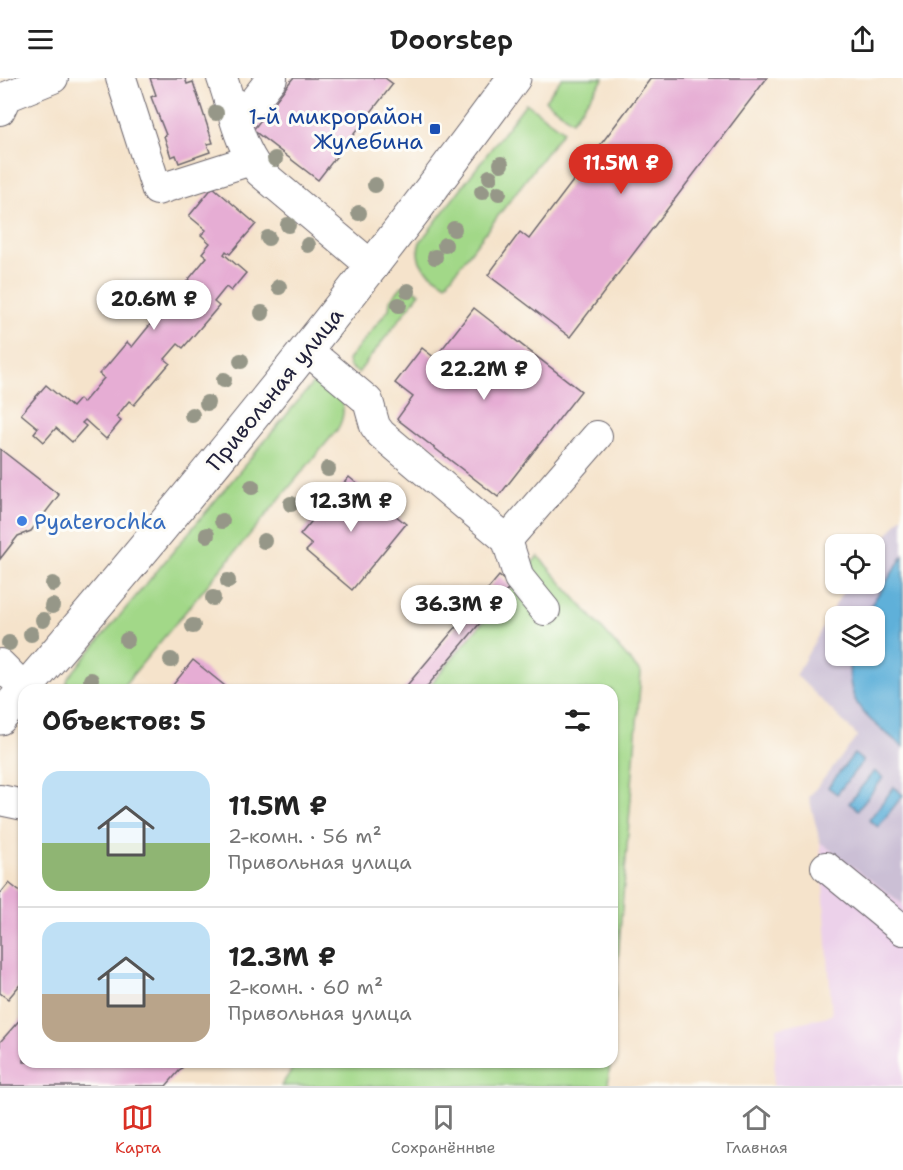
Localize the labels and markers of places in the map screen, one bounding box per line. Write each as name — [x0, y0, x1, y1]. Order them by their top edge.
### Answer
place label: 1-й микрорайон Жулебина — [248, 102, 423, 156]
marker: 1-й микрорайон Жулебина — [428, 122, 442, 136]
pin: 11.5M ₽ — [566, 144, 676, 195]
pin: 20.6M ₽ — [99, 280, 209, 331]
pin: 22.2M ₽ — [429, 350, 539, 401]
pin: 12.3M ₽ — [296, 482, 406, 533]
place label: Pyaterochka — [34, 507, 166, 536]
marker: Pyaterochka — [15, 514, 29, 528]
pin: 36.3M ₽ — [404, 585, 514, 636]

